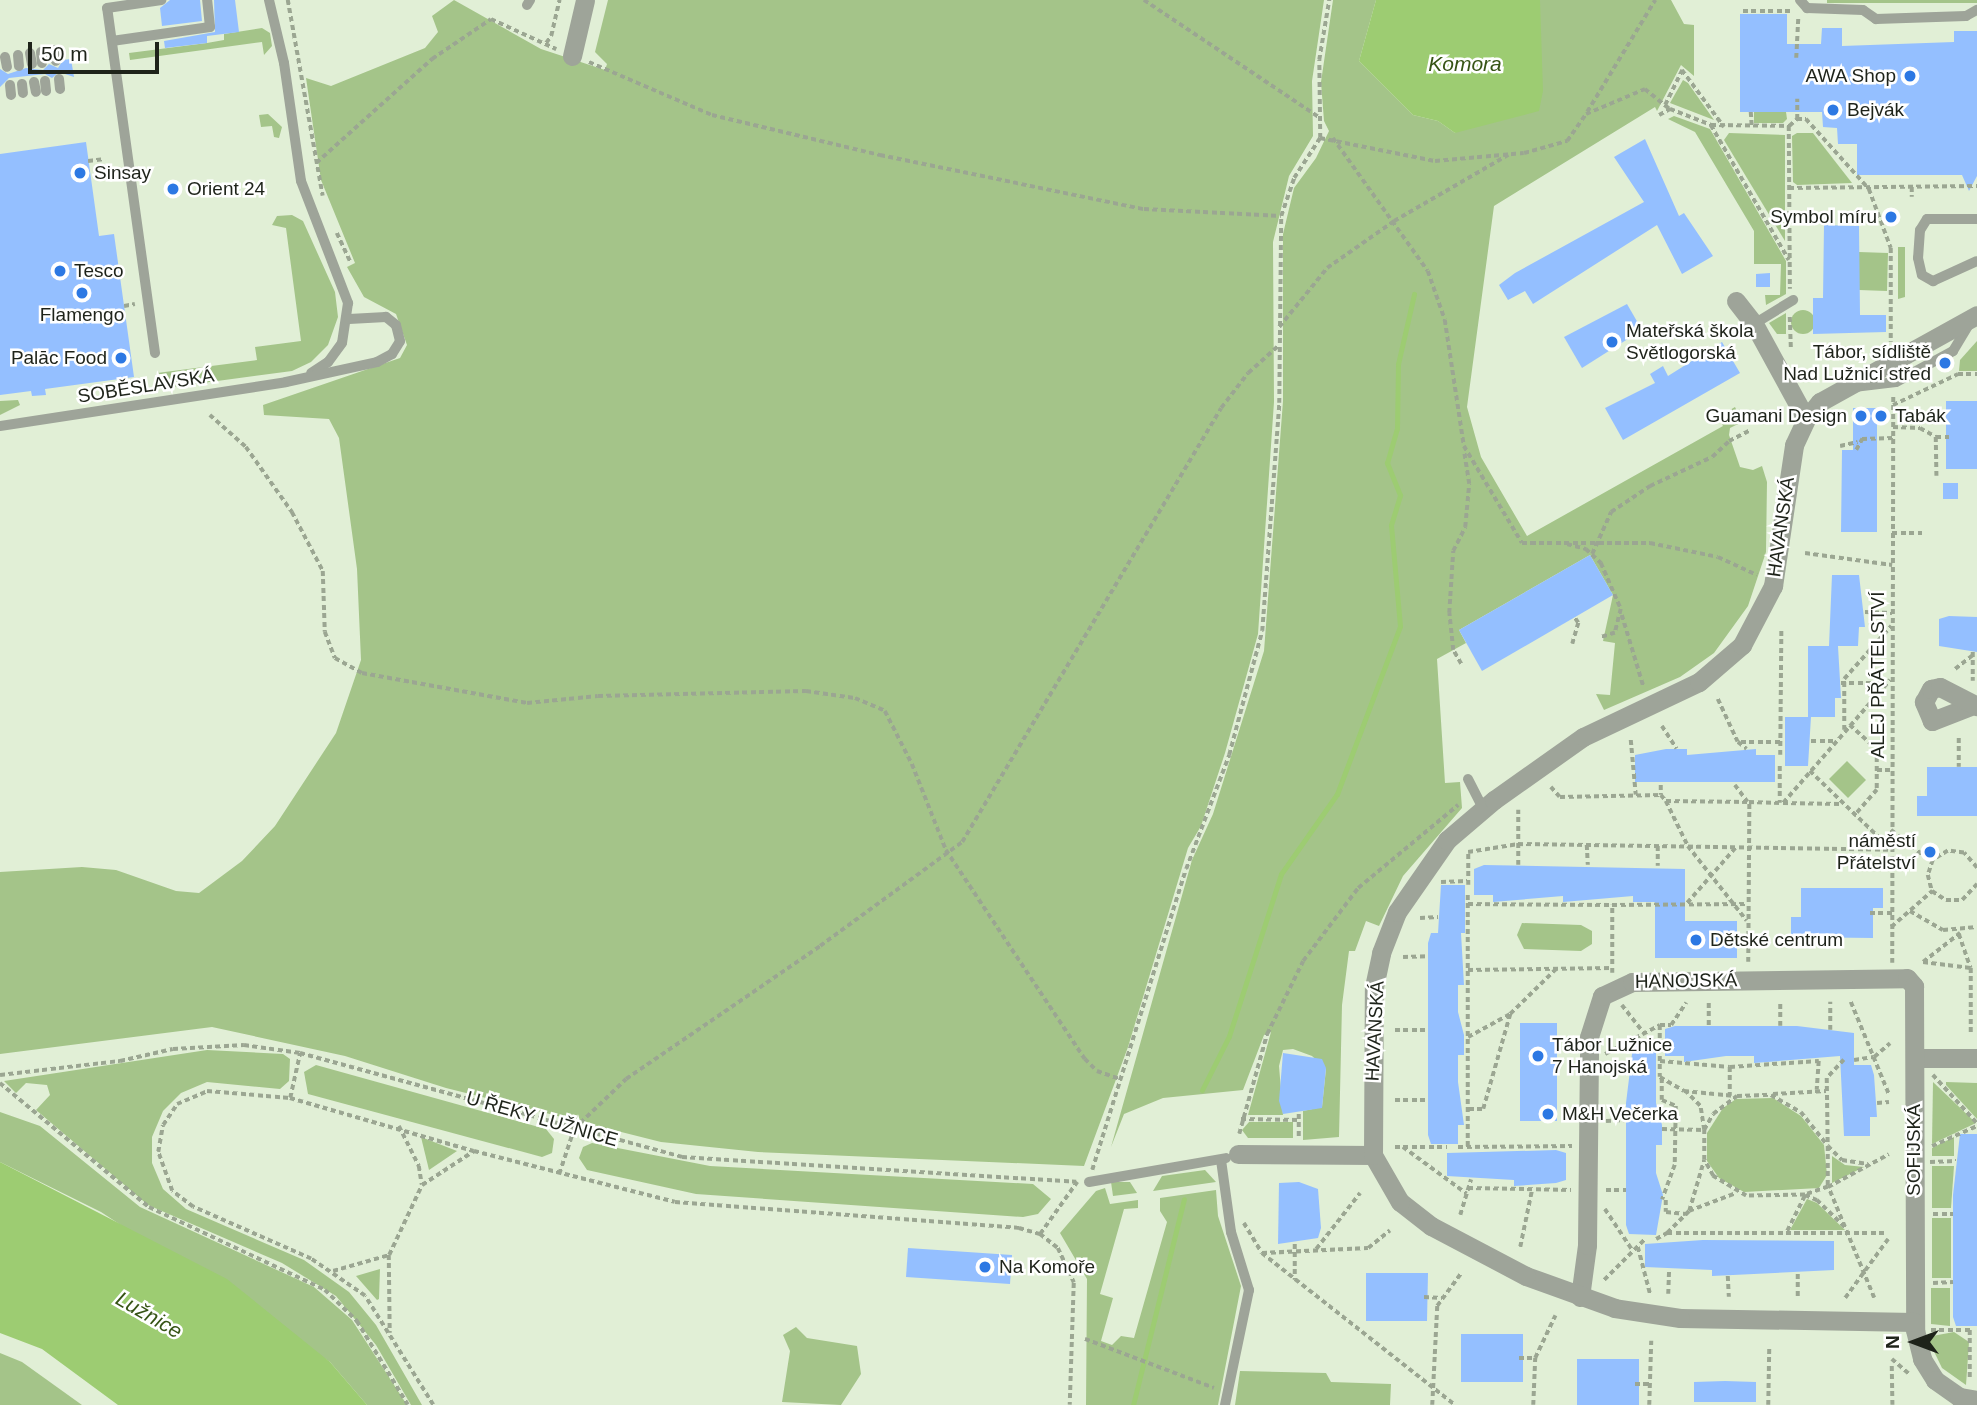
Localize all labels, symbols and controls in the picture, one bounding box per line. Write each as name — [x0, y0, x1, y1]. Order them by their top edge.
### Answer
scale bar — [32, 28, 163, 72]
text: 50 m — [41, 42, 88, 65]
water label: Komora — [1428, 51, 1502, 77]
place label: AWA Shop — [1804, 65, 1896, 87]
marker: AWA Shop — [1902, 68, 1918, 84]
place label: Bejvák — [1847, 99, 1904, 121]
marker: Bejvák — [1825, 102, 1841, 118]
place label: Sinsay — [94, 162, 151, 184]
marker: Sinsay — [72, 165, 88, 181]
place label: Orient 24 — [187, 178, 265, 200]
marker: Orient 24 — [165, 181, 181, 197]
place label: Symbol míru — [1770, 206, 1877, 228]
marker: Symbol míru — [1883, 209, 1899, 225]
place label: Tesco — [74, 260, 124, 282]
marker: Tesco — [52, 263, 68, 279]
marker: Flamengo — [74, 285, 90, 301]
place label: Flamengo — [40, 304, 124, 326]
place label: Mateřská škola Světlogorská — [1626, 320, 1754, 364]
marker: Mateřská škola Světlogorská — [1604, 334, 1620, 350]
place label: Tábor, sídliště Nad Lužnicí střed — [1783, 341, 1931, 385]
place label: Palāc Food — [11, 347, 107, 369]
marker: Palāc Food — [113, 350, 129, 366]
marker: Tábor, sídliště Nad Lužnicí střed — [1937, 355, 1953, 371]
street label: SOBĚSLAVSKÁ — [76, 364, 216, 408]
place label: Guamani Design — [1705, 405, 1847, 427]
place label: Tabák — [1895, 405, 1946, 427]
marker: Guamani Design — [1853, 408, 1869, 424]
marker: Tabák — [1873, 408, 1889, 424]
street label: HAVANSKÁ — [1763, 476, 1799, 578]
street label: ALEJ PŘÁTELSTVÍ — [1867, 592, 1889, 758]
place label: náměstí Přátelství — [1837, 830, 1916, 874]
marker: náměstí Přátelství — [1922, 844, 1938, 860]
place label: Dětské centrum — [1710, 929, 1843, 951]
marker: Dětské centrum — [1688, 932, 1704, 948]
street label: HANOJSKÁ — [1635, 969, 1737, 993]
street label: HAVANSKÁ — [1361, 980, 1389, 1082]
place label: Tábor Lužnice 7 Hanojská — [1552, 1034, 1672, 1078]
marker: Tábor Lužnice 7 Hanojská — [1530, 1048, 1546, 1064]
street label: U ŘEKY LUŽNICE — [463, 1086, 621, 1152]
place label: M&H Večerka — [1562, 1103, 1678, 1125]
street label: SOFIJSKÁ — [1903, 1104, 1925, 1196]
marker: M&H Večerka — [1540, 1106, 1556, 1122]
place label: Na Komoře — [999, 1256, 1095, 1278]
marker: Na Komoře — [977, 1259, 993, 1275]
water label: Lužnice — [111, 1286, 187, 1344]
north arrow — [1879, 1307, 1949, 1377]
text: N — [1882, 1335, 1903, 1349]

